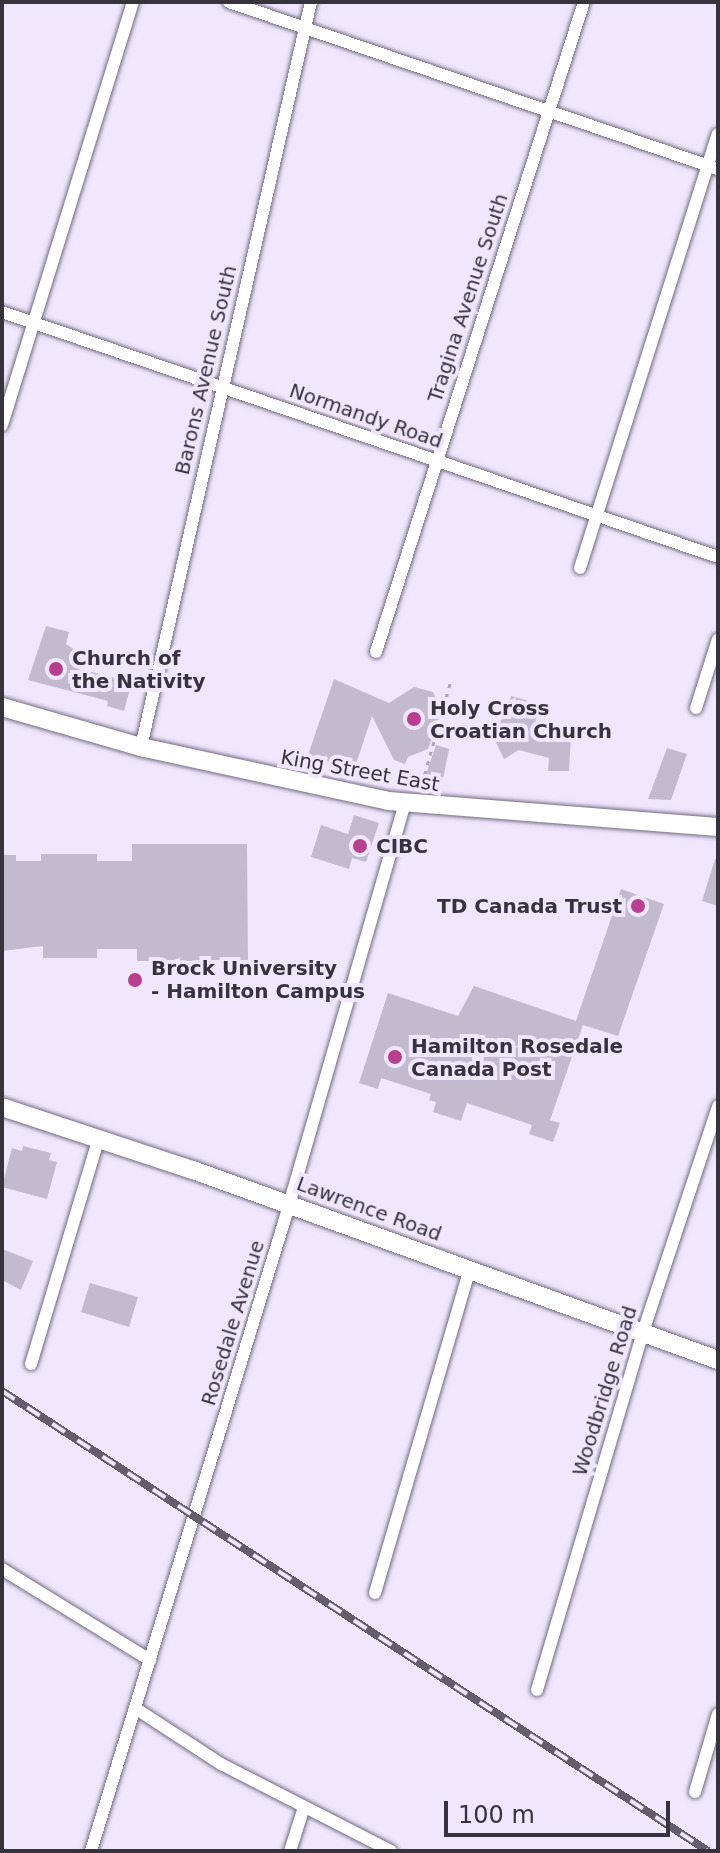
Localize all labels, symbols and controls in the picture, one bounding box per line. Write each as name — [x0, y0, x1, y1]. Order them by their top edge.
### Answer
street label: Tragina Avenue South — [423, 191, 513, 405]
street label: Barons Avenue South — [170, 263, 242, 477]
street label: Normandy Road — [286, 379, 446, 453]
place label: Church of the Nativity — [72, 646, 205, 693]
marker: Church of the Nativity — [47, 660, 65, 678]
place label: Holy Cross Croatian Church — [430, 696, 612, 743]
marker: Holy Cross Croatian Church — [405, 710, 423, 728]
street label: King Street East — [279, 745, 441, 797]
place label: CIBC — [376, 834, 428, 858]
marker: CIBC — [351, 837, 369, 855]
place label: TD Canada Trust — [437, 894, 622, 918]
marker: TD Canada Trust — [629, 897, 647, 915]
place label: Brock University - Hamilton Campus — [151, 956, 365, 1003]
marker: Brock University - Hamilton Campus — [126, 971, 144, 989]
place label: Hamilton Rosedale Canada Post — [411, 1034, 623, 1081]
marker: Hamilton Rosedale Canada Post — [386, 1048, 404, 1066]
street label: Lawrence Road — [293, 1172, 445, 1246]
street label: Rosedale Avenue — [196, 1238, 270, 1408]
street label: Woodbridge Road — [568, 1303, 642, 1479]
scale bar — [448, 1785, 674, 1835]
text: 100 m — [458, 1801, 535, 1829]

